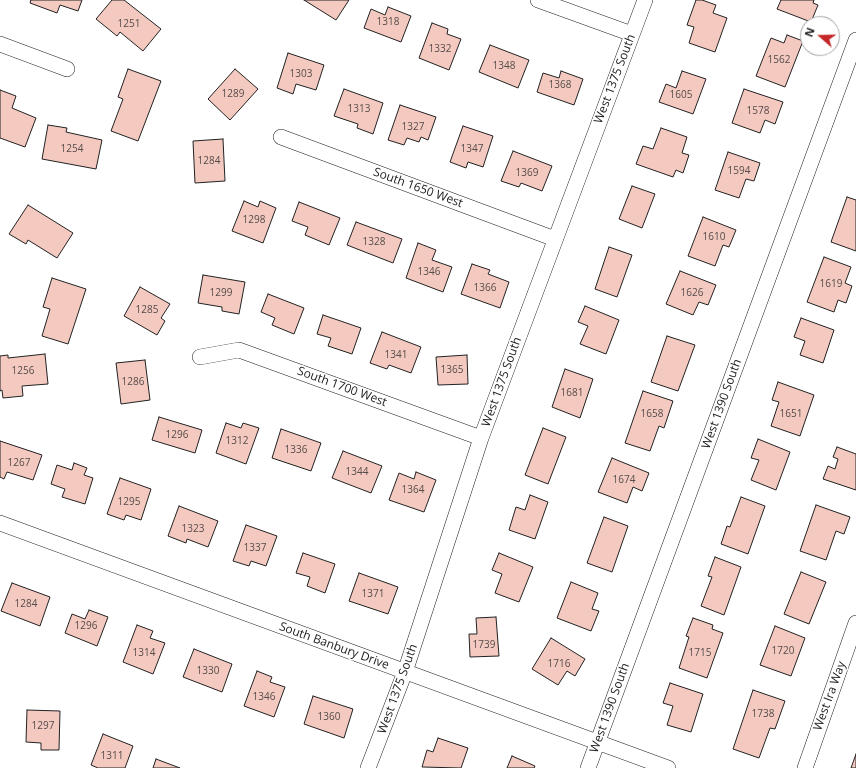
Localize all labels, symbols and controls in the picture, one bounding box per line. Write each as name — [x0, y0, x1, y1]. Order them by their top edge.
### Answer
house number: 1318 — [377, 16, 399, 28]
north arrow — [800, 16, 840, 56]
house number: 1251 — [118, 18, 140, 30]
text: N — [801, 25, 818, 39]
street label: West 1375 South — [591, 32, 639, 126]
house number: 1332 — [429, 43, 451, 55]
house number: 1562 — [768, 54, 790, 66]
house number: 1348 — [493, 60, 515, 72]
house number: 1303 — [290, 68, 312, 80]
house number: 1368 — [549, 79, 571, 91]
house number: 1289 — [222, 88, 244, 100]
house number: 1605 — [670, 89, 692, 101]
house number: 1313 — [348, 103, 370, 115]
house number: 1578 — [747, 105, 769, 117]
house number: 1327 — [402, 121, 424, 133]
house number: 1254 — [61, 143, 83, 155]
house number: 1347 — [461, 143, 483, 155]
house number: 1284 — [198, 155, 220, 167]
street label: South 1650 West — [371, 165, 465, 211]
house number: 1594 — [728, 165, 750, 177]
house number: 1369 — [516, 167, 538, 179]
house number: 1298 — [243, 214, 265, 226]
house number: 1610 — [703, 231, 725, 243]
house number: 1328 — [363, 236, 385, 248]
house number: 1346 — [418, 266, 440, 278]
house number: 1619 — [820, 278, 842, 290]
house number: 1366 — [474, 282, 496, 294]
house number: 1299 — [210, 287, 232, 299]
house number: 1626 — [681, 287, 703, 299]
house number: 1285 — [136, 304, 158, 316]
street label: West 1375 South — [479, 335, 525, 429]
house number: 1341 — [385, 349, 407, 361]
street label: West 1390 South — [699, 357, 745, 451]
street label: South 1700 West — [295, 364, 389, 410]
house number: 1365 — [441, 364, 463, 376]
house number: 1256 — [12, 365, 34, 377]
house number: 1286 — [122, 376, 144, 388]
house number: 1681 — [561, 387, 583, 399]
house number: 1658 — [641, 408, 663, 420]
house number: 1651 — [780, 408, 802, 420]
house number: 1296 — [166, 429, 188, 441]
house number: 1312 — [226, 435, 248, 447]
house number: 1336 — [285, 444, 307, 456]
house number: 1267 — [8, 457, 30, 469]
house number: 1344 — [346, 466, 368, 478]
house number: 1674 — [613, 474, 635, 486]
house number: 1364 — [402, 484, 424, 496]
house number: 1295 — [118, 496, 140, 508]
house number: 1323 — [182, 523, 204, 535]
house number: 1337 — [244, 542, 266, 554]
house number: 1371 — [362, 588, 384, 600]
house number: 1284 — [15, 598, 37, 610]
street label: South Banbury Drive — [277, 619, 391, 673]
house number: 1296 — [75, 620, 97, 632]
house number: 1739 — [473, 639, 495, 651]
street label: West 1375 South — [375, 642, 421, 736]
house number: 1720 — [772, 645, 794, 657]
house number: 1314 — [133, 647, 155, 659]
house number: 1715 — [689, 647, 711, 659]
house number: 1716 — [548, 658, 570, 670]
street label: West Ira Way — [811, 659, 849, 733]
street label: West 1390 South — [587, 661, 633, 755]
house number: 1330 — [197, 665, 219, 677]
house number: 1346 — [253, 691, 275, 703]
house number: 1738 — [752, 708, 774, 720]
house number: 1360 — [318, 711, 340, 723]
house number: 1297 — [32, 720, 54, 732]
house number: 1311 — [101, 750, 123, 762]

